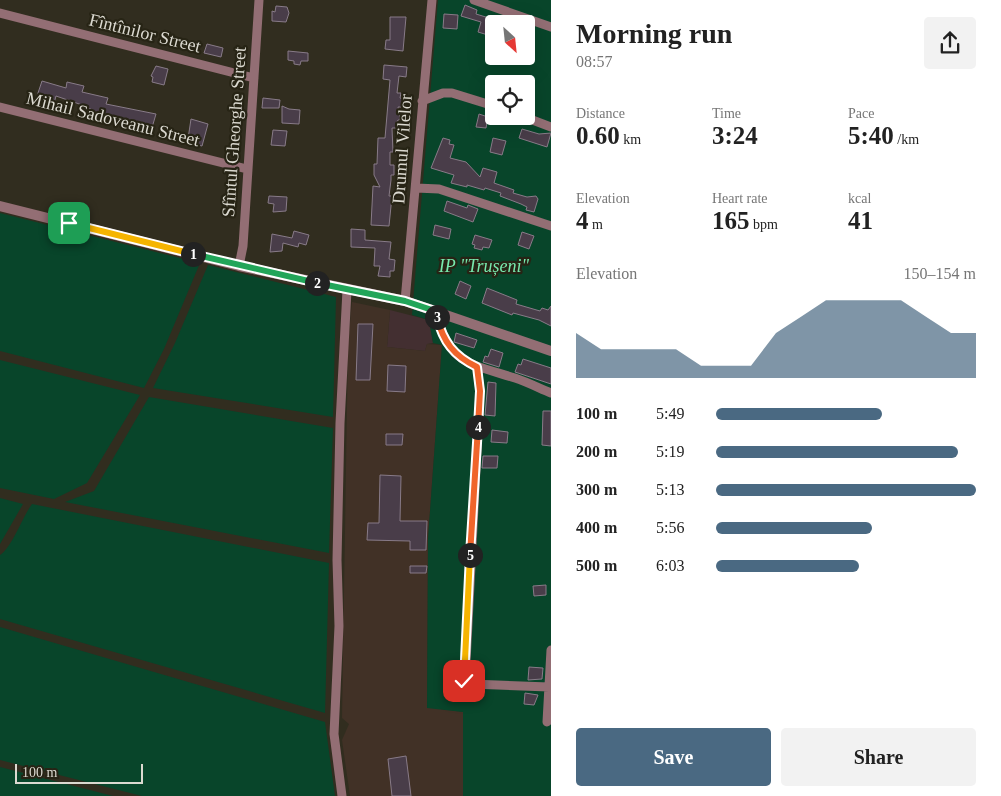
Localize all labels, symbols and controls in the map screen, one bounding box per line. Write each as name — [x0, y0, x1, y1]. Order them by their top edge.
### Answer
street label: Fîntînilor Street — [87, 9, 203, 57]
north arrow — [485, 15, 535, 65]
map controls — [485, 15, 535, 125]
button: share — [924, 17, 976, 69]
text: Morning run — [576, 18, 732, 49]
street label: Sfîntul Gheorghe Street — [218, 46, 250, 218]
text: 08:57 — [576, 53, 612, 70]
button: locate — [485, 75, 535, 125]
street label: Mihail Sadoveanu Street — [24, 88, 202, 150]
street label: Drumul Vilelor — [388, 93, 416, 205]
text: Distance — [576, 106, 625, 121]
text: Time — [712, 106, 741, 121]
text: Pace — [848, 106, 874, 121]
text: 0.60 — [576, 122, 620, 149]
text: 3:24 — [712, 122, 758, 149]
text: 5:40 — [848, 122, 894, 149]
text: km — [620, 132, 641, 147]
text: /km — [894, 132, 919, 147]
text: Elevation — [576, 191, 630, 206]
text: Heart rate — [712, 191, 768, 206]
text: kcal — [848, 191, 871, 206]
pin — [48, 202, 90, 244]
text: 4 — [576, 207, 589, 234]
text: 165 — [712, 207, 750, 234]
text: 41 — [848, 207, 873, 234]
icon: arrive — [55, 209, 83, 237]
text: m — [589, 217, 603, 232]
text: bpm — [750, 217, 778, 232]
pin: 1 — [180, 242, 206, 266]
text: 1 — [190, 247, 197, 262]
park label: IP "Trușeni" — [438, 256, 530, 276]
text: Elevation — [576, 265, 637, 282]
text: 150–154 m — [904, 265, 976, 282]
pin: 2 — [304, 270, 330, 296]
text: 2 — [314, 276, 321, 291]
pin: 3 — [424, 304, 450, 330]
text: 3 — [434, 310, 441, 325]
text: 100 m — [576, 405, 617, 422]
text: 5:49 — [656, 405, 684, 422]
pin: 4 — [466, 414, 490, 440]
text: 4 — [475, 420, 482, 435]
text: 200 m — [576, 443, 617, 460]
text: 5:19 — [656, 443, 684, 460]
text: 300 m — [576, 481, 617, 498]
text: 5:13 — [656, 481, 684, 498]
text: 400 m — [576, 519, 617, 536]
text: 5:56 — [656, 519, 684, 536]
pin: 5 — [458, 542, 482, 568]
text: 5 — [467, 548, 474, 563]
text: 500 m — [576, 557, 617, 574]
text: 6:03 — [656, 557, 684, 574]
pin — [443, 660, 485, 702]
icon: check — [450, 667, 478, 695]
button: Save — [576, 728, 771, 786]
button: Share — [781, 728, 976, 786]
scale bar — [15, 761, 142, 784]
text: 100 m — [22, 765, 57, 780]

